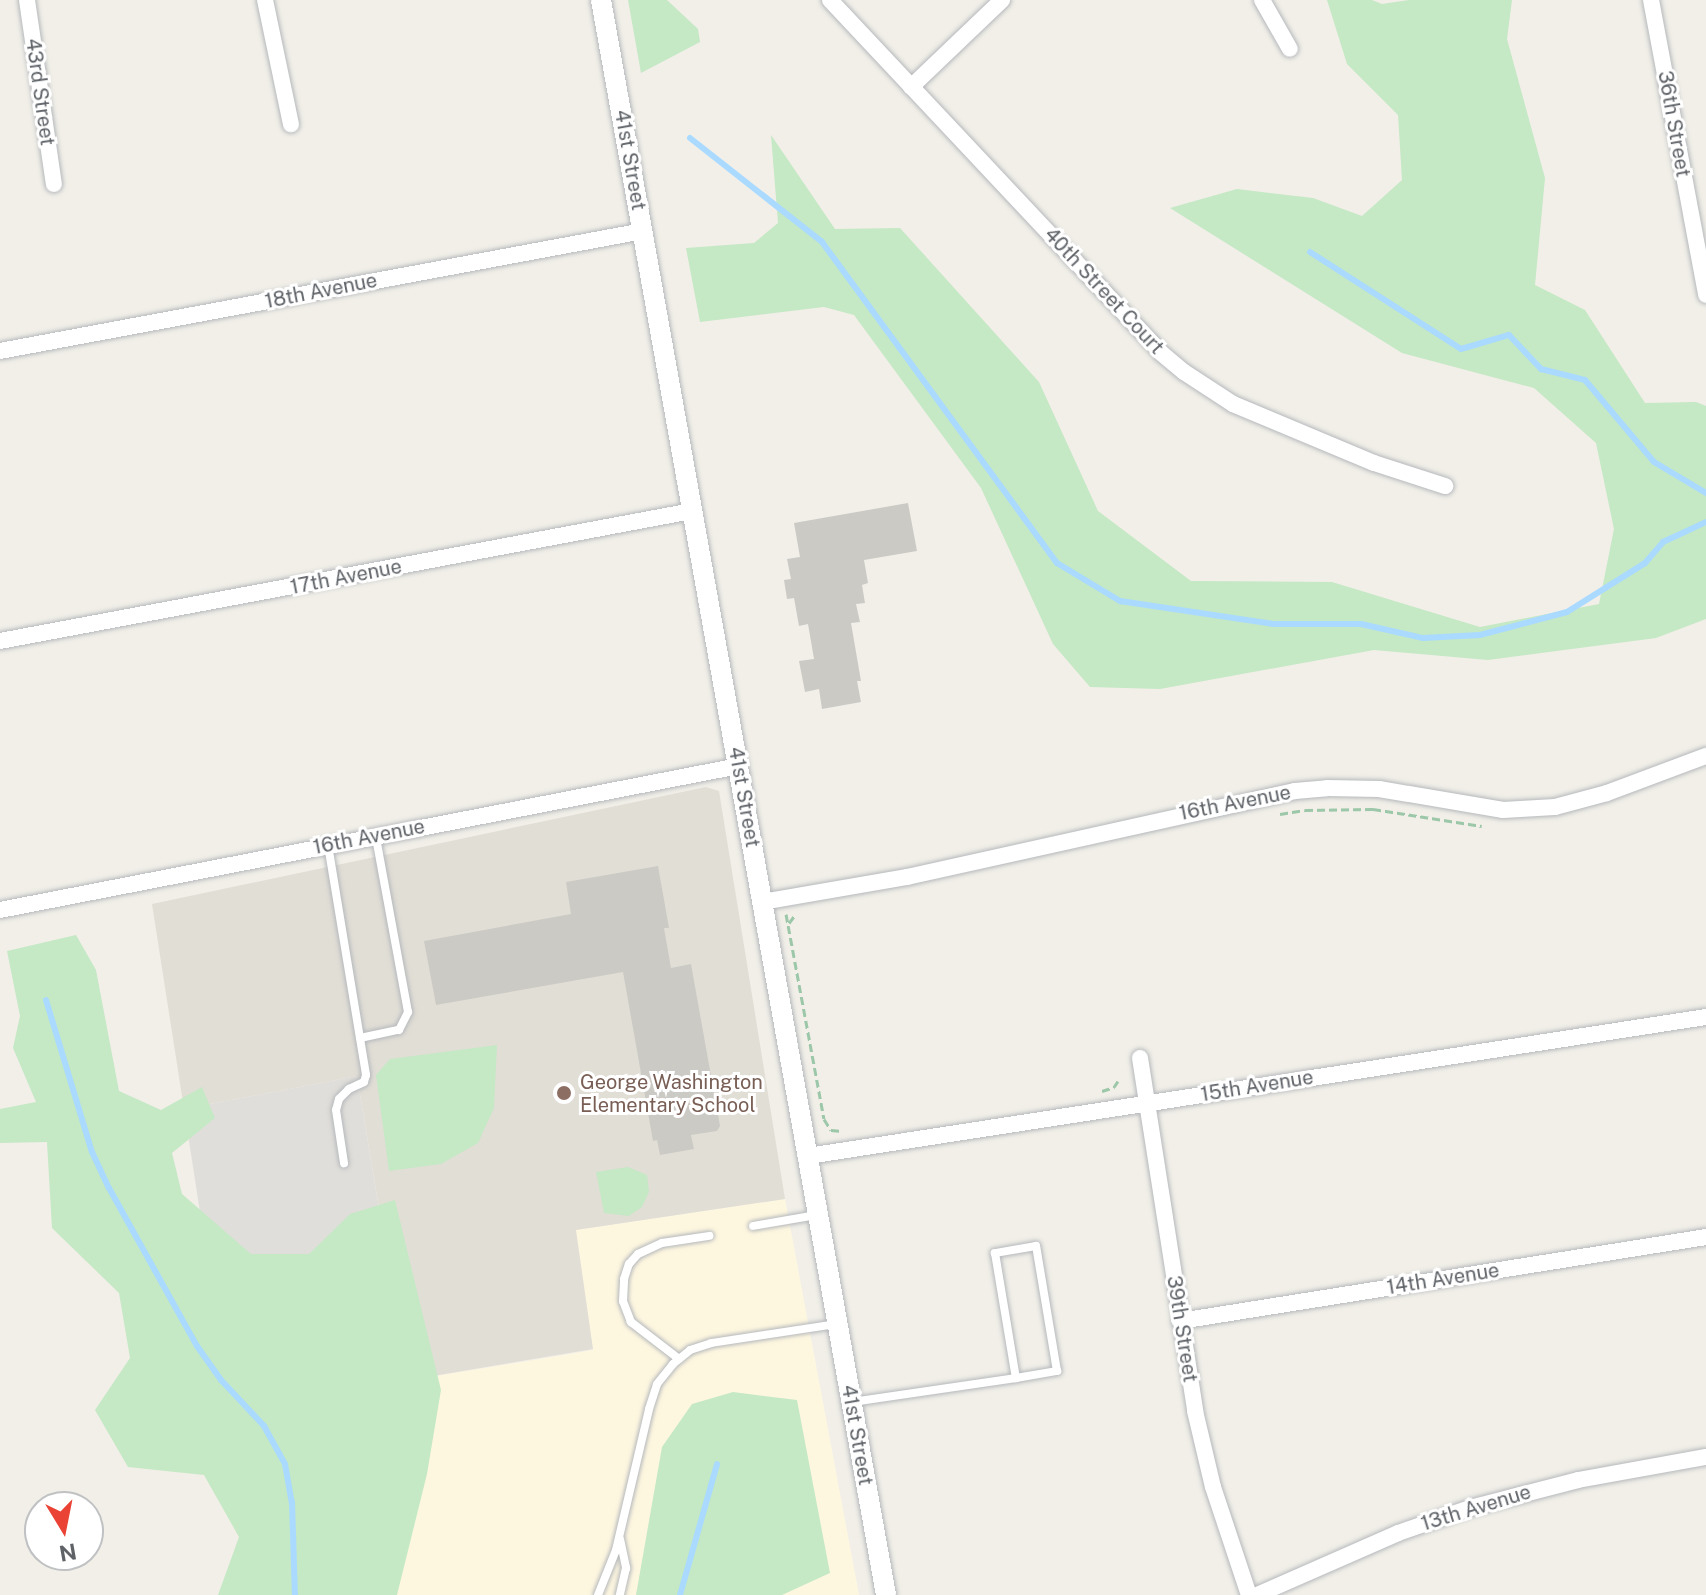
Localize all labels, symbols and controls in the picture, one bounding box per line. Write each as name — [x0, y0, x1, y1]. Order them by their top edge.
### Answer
street label: 43rd Street — [21, 37, 59, 147]
street label: 36th Street — [1653, 69, 1695, 179]
street label: 41st Street — [609, 108, 651, 212]
street label: 40th Street Court — [1039, 223, 1169, 359]
street label: 18th Avenue — [263, 268, 379, 314]
street label: 17th Avenue — [288, 554, 404, 600]
street label: 41st Street — [723, 745, 765, 849]
street label: 16th Avenue — [1177, 780, 1293, 826]
street label: 16th Avenue — [311, 814, 427, 860]
street label: 15th Avenue — [1199, 1065, 1315, 1107]
place label: George Washington Elementary School — [580, 1070, 763, 1117]
marker: George Washington Elementary School — [555, 1084, 573, 1102]
street label: 14th Avenue — [1385, 1258, 1501, 1300]
street label: 39th Street — [1162, 1274, 1202, 1384]
street label: 41st Street — [836, 1383, 878, 1487]
street label: 13th Avenue — [1418, 1480, 1534, 1536]
north arrow — [24, 1491, 104, 1571]
text: N — [57, 1538, 79, 1567]

